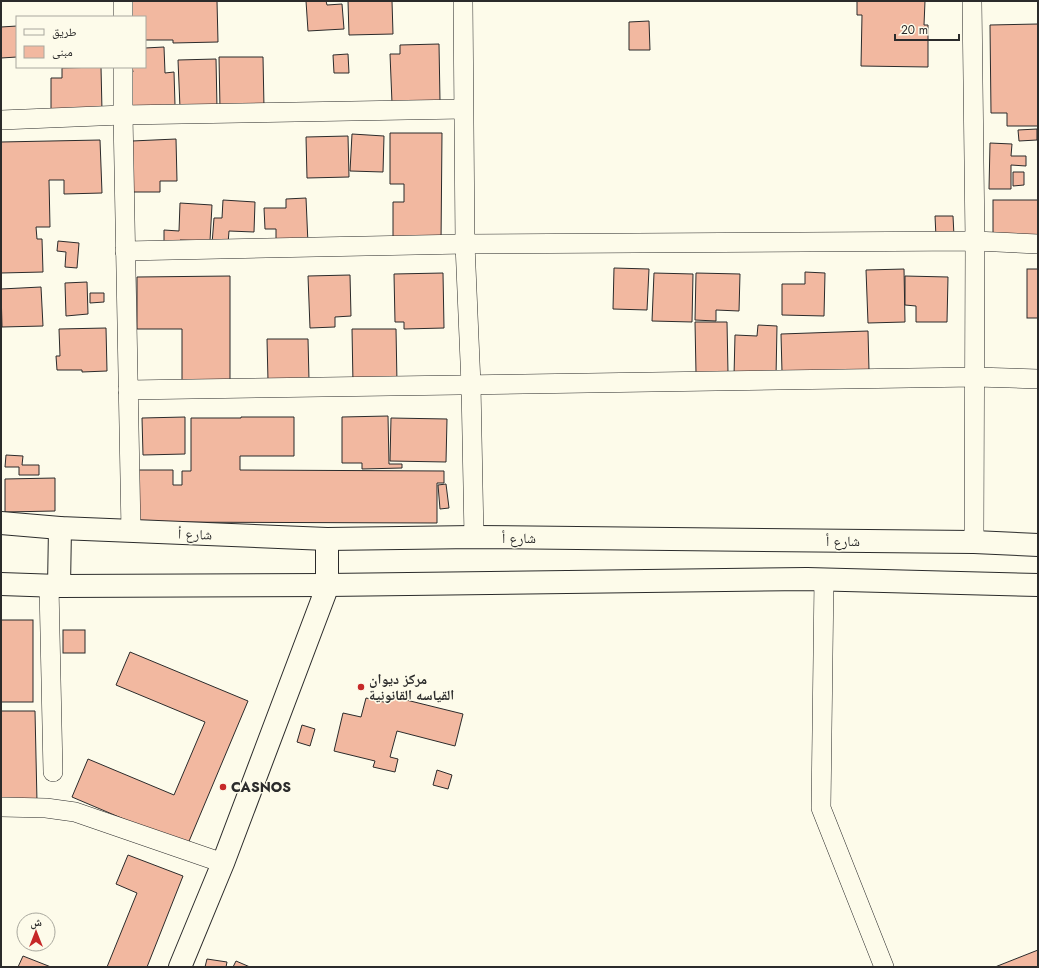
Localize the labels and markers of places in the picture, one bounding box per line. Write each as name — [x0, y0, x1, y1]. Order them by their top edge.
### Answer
place label: مركز ديوان القياسه القانونية — [369, 669, 454, 705]
marker: مركز ديوان القياسه القانونية — [356, 682, 366, 692]
place label: CASNOS — [231, 777, 291, 797]
marker: CASNOS — [218, 782, 228, 792]

